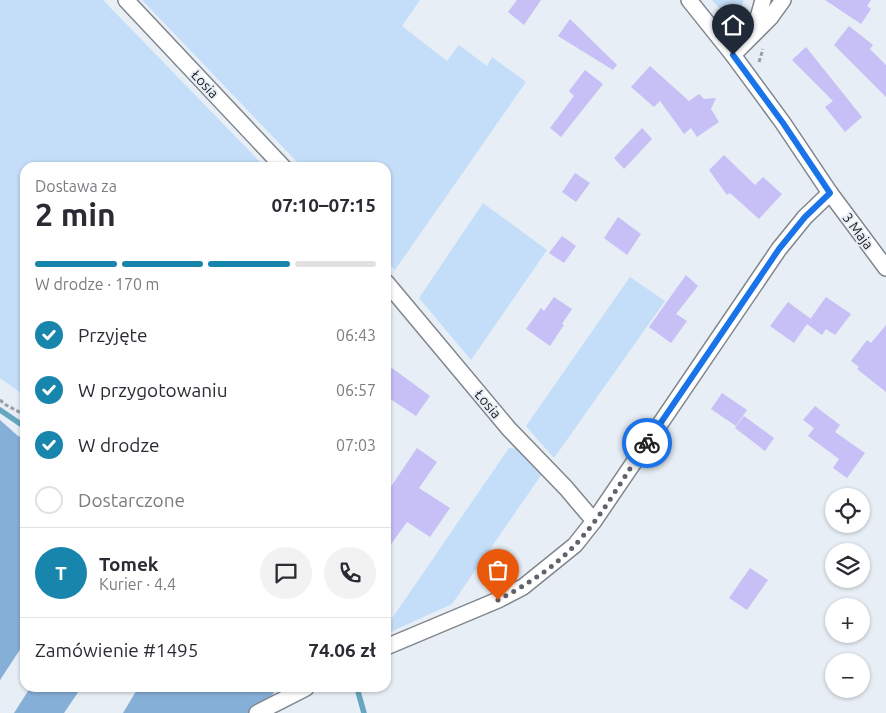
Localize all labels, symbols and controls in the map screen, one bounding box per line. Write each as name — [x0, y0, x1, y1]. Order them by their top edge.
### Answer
pin — [712, 4, 754, 55]
icon: home — [719, 11, 747, 39]
street label: Łosia — [188, 67, 222, 101]
text: Dostawa za — [35, 177, 117, 195]
text: 07:10–07:15 — [271, 194, 376, 216]
text: 2 min — [35, 196, 116, 232]
street label: 3 Maja — [839, 210, 877, 252]
text: W drodze · 170 m — [35, 275, 159, 293]
icon: check — [35, 321, 63, 349]
text: Przyjęte — [78, 324, 148, 346]
text: 06:43 — [336, 326, 376, 344]
icon: check — [35, 376, 63, 404]
text: W przygotowaniu — [78, 379, 228, 401]
text: 06:57 — [336, 381, 376, 399]
street label: Łosia — [472, 387, 504, 421]
courier — [622, 418, 672, 468]
icon: bike — [633, 429, 661, 457]
icon: check — [35, 431, 63, 459]
text: W drodze — [78, 434, 160, 456]
text: 07:03 — [336, 436, 376, 454]
map controls — [825, 488, 870, 698]
button: locate — [825, 488, 870, 533]
text: Dostarczone — [78, 489, 185, 511]
button: layers — [825, 543, 870, 588]
button: chat — [260, 547, 312, 599]
button: phone — [324, 547, 376, 599]
pin — [477, 549, 519, 600]
text: Tomek — [99, 553, 159, 575]
icon: bag — [484, 556, 512, 584]
text: T — [55, 562, 67, 584]
text: Kurier · 4.4 — [99, 575, 176, 593]
button: + — [825, 598, 870, 643]
text: Zamówienie #1495 — [35, 639, 199, 661]
text: 74.06 zł — [308, 639, 376, 661]
button: − — [825, 653, 870, 698]

